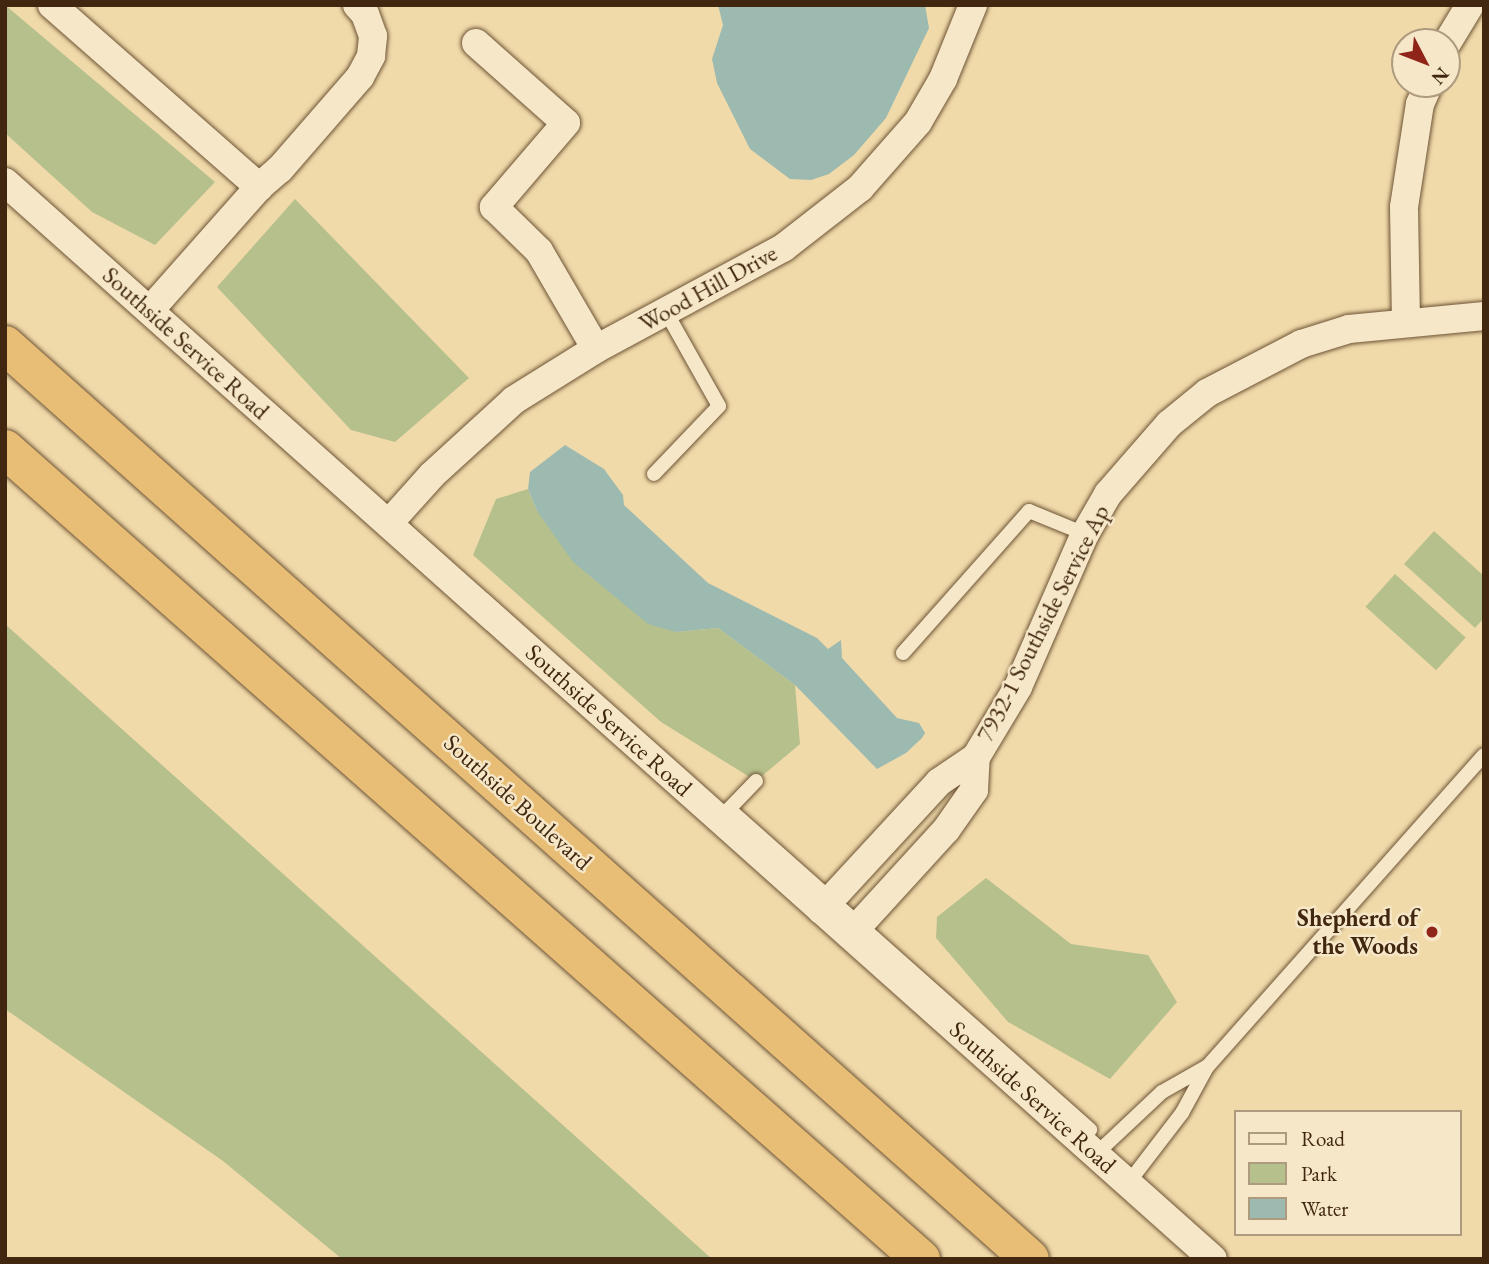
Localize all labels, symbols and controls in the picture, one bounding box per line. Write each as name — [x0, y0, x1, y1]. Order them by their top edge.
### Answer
north arrow — [1391, 28, 1461, 98]
text: N — [1426, 62, 1455, 90]
street label: Wood Hill Drive — [634, 238, 782, 338]
street label: Southside Service Road — [97, 261, 275, 425]
street label: 7932-1 Southside Service Ap — [971, 500, 1115, 746]
street label: Southside Service Road — [520, 638, 698, 802]
street label: Southside Boulevard — [438, 728, 598, 876]
place label: Shepherd of the Woods — [1297, 904, 1418, 960]
marker: Shepherd of the Woods — [1424, 924, 1440, 940]
street label: Southside Service Road — [944, 1015, 1122, 1179]
legend — [1234, 1110, 1461, 1236]
text: Road — [1301, 1125, 1345, 1152]
text: Park — [1301, 1160, 1337, 1187]
text: Water — [1301, 1195, 1348, 1222]

